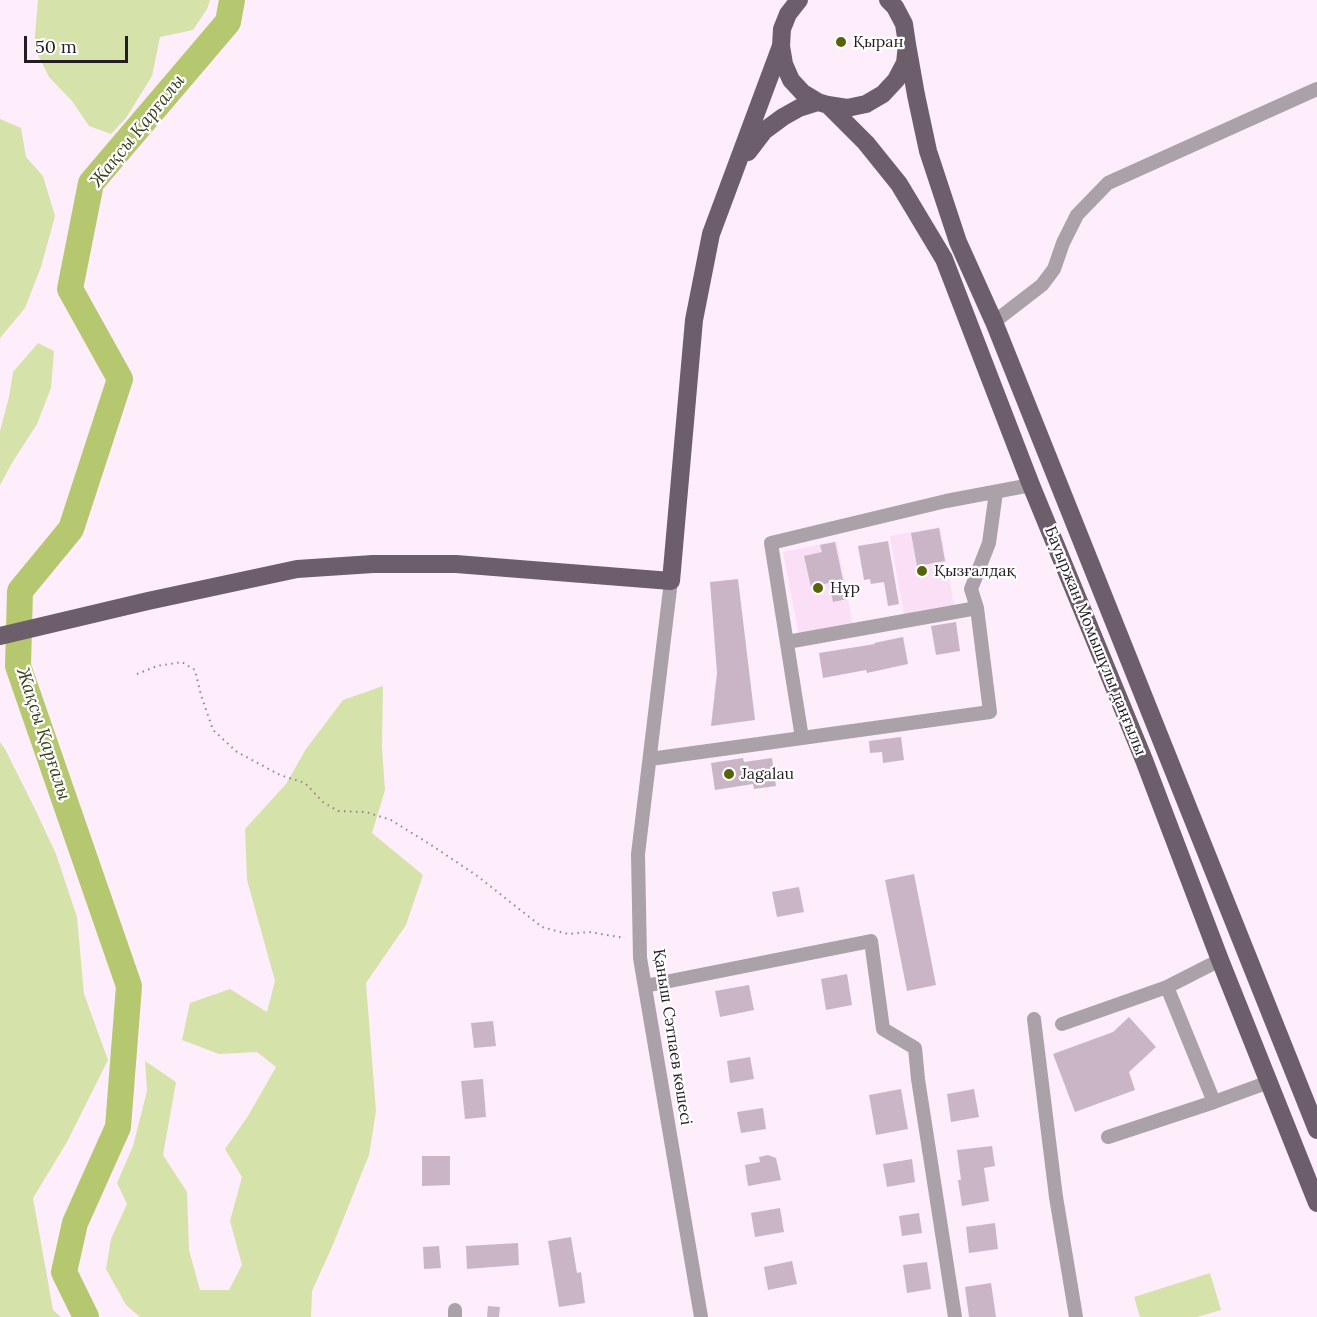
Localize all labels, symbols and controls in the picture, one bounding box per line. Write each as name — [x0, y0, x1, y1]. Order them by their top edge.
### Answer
scale bar — [27, 24, 130, 62]
place label: Қыран — [853, 32, 904, 52]
text: 50 m — [35, 35, 77, 58]
marker: Қыран — [834, 35, 848, 49]
water label: Жақсы Қарғалы — [86, 71, 190, 191]
street label: Бауыржан Момышұлы даңғылы — [1040, 524, 1150, 758]
place label: Қызғалдақ — [934, 561, 1016, 581]
marker: Қызғалдақ — [915, 564, 929, 578]
place label: Нұр — [830, 578, 860, 598]
marker: Нұр — [811, 581, 825, 595]
water label: Жақсы Қарғалы — [11, 665, 75, 803]
place label: Jagalau — [741, 764, 794, 784]
marker: Jagalau — [722, 767, 736, 781]
street label: Қаныш Сәтпаев көшесі — [649, 947, 695, 1127]

